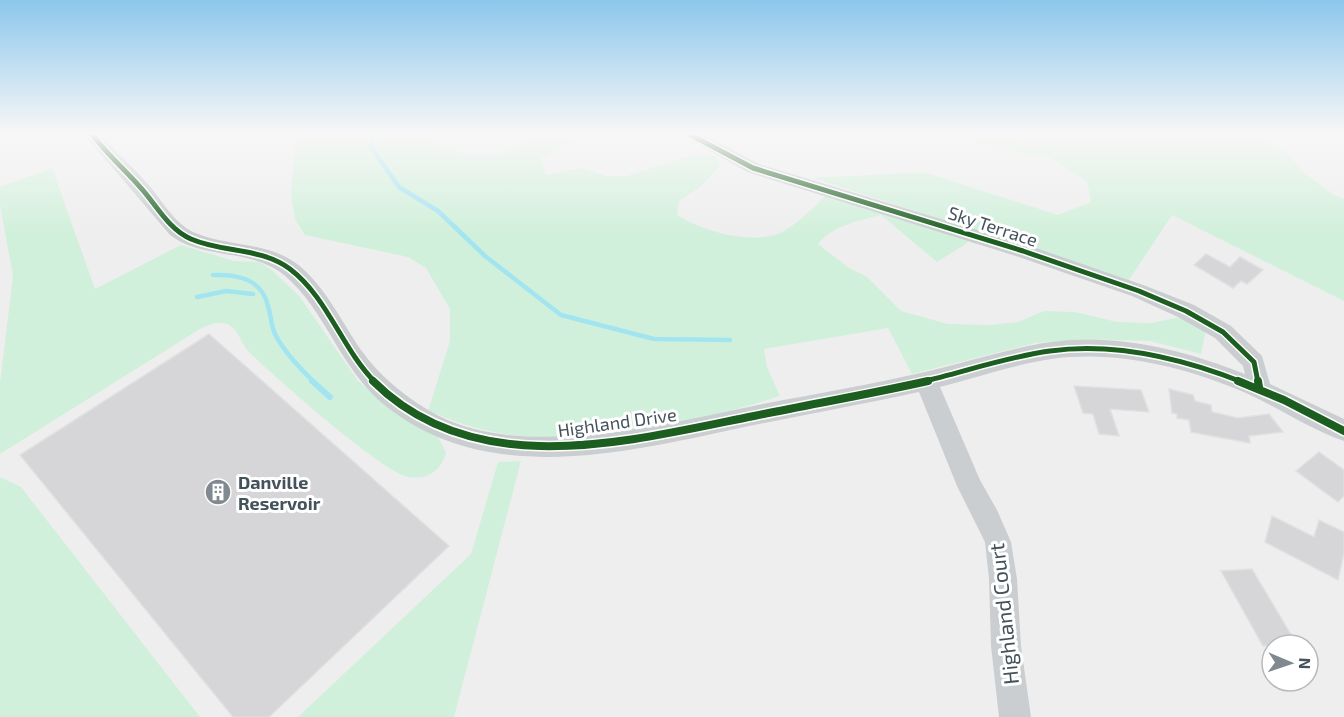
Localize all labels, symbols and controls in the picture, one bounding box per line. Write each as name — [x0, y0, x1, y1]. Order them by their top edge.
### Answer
street label: Sky Terrace — [945, 201, 1041, 251]
street label: Highland Drive — [556, 403, 678, 441]
place label: Danville Reservoir — [238, 471, 321, 514]
building icon: Danville Reservoir — [203, 477, 233, 507]
street label: Highland Court — [983, 542, 1023, 686]
north arrow — [1260, 633, 1320, 693]
text: N — [1296, 657, 1315, 670]

